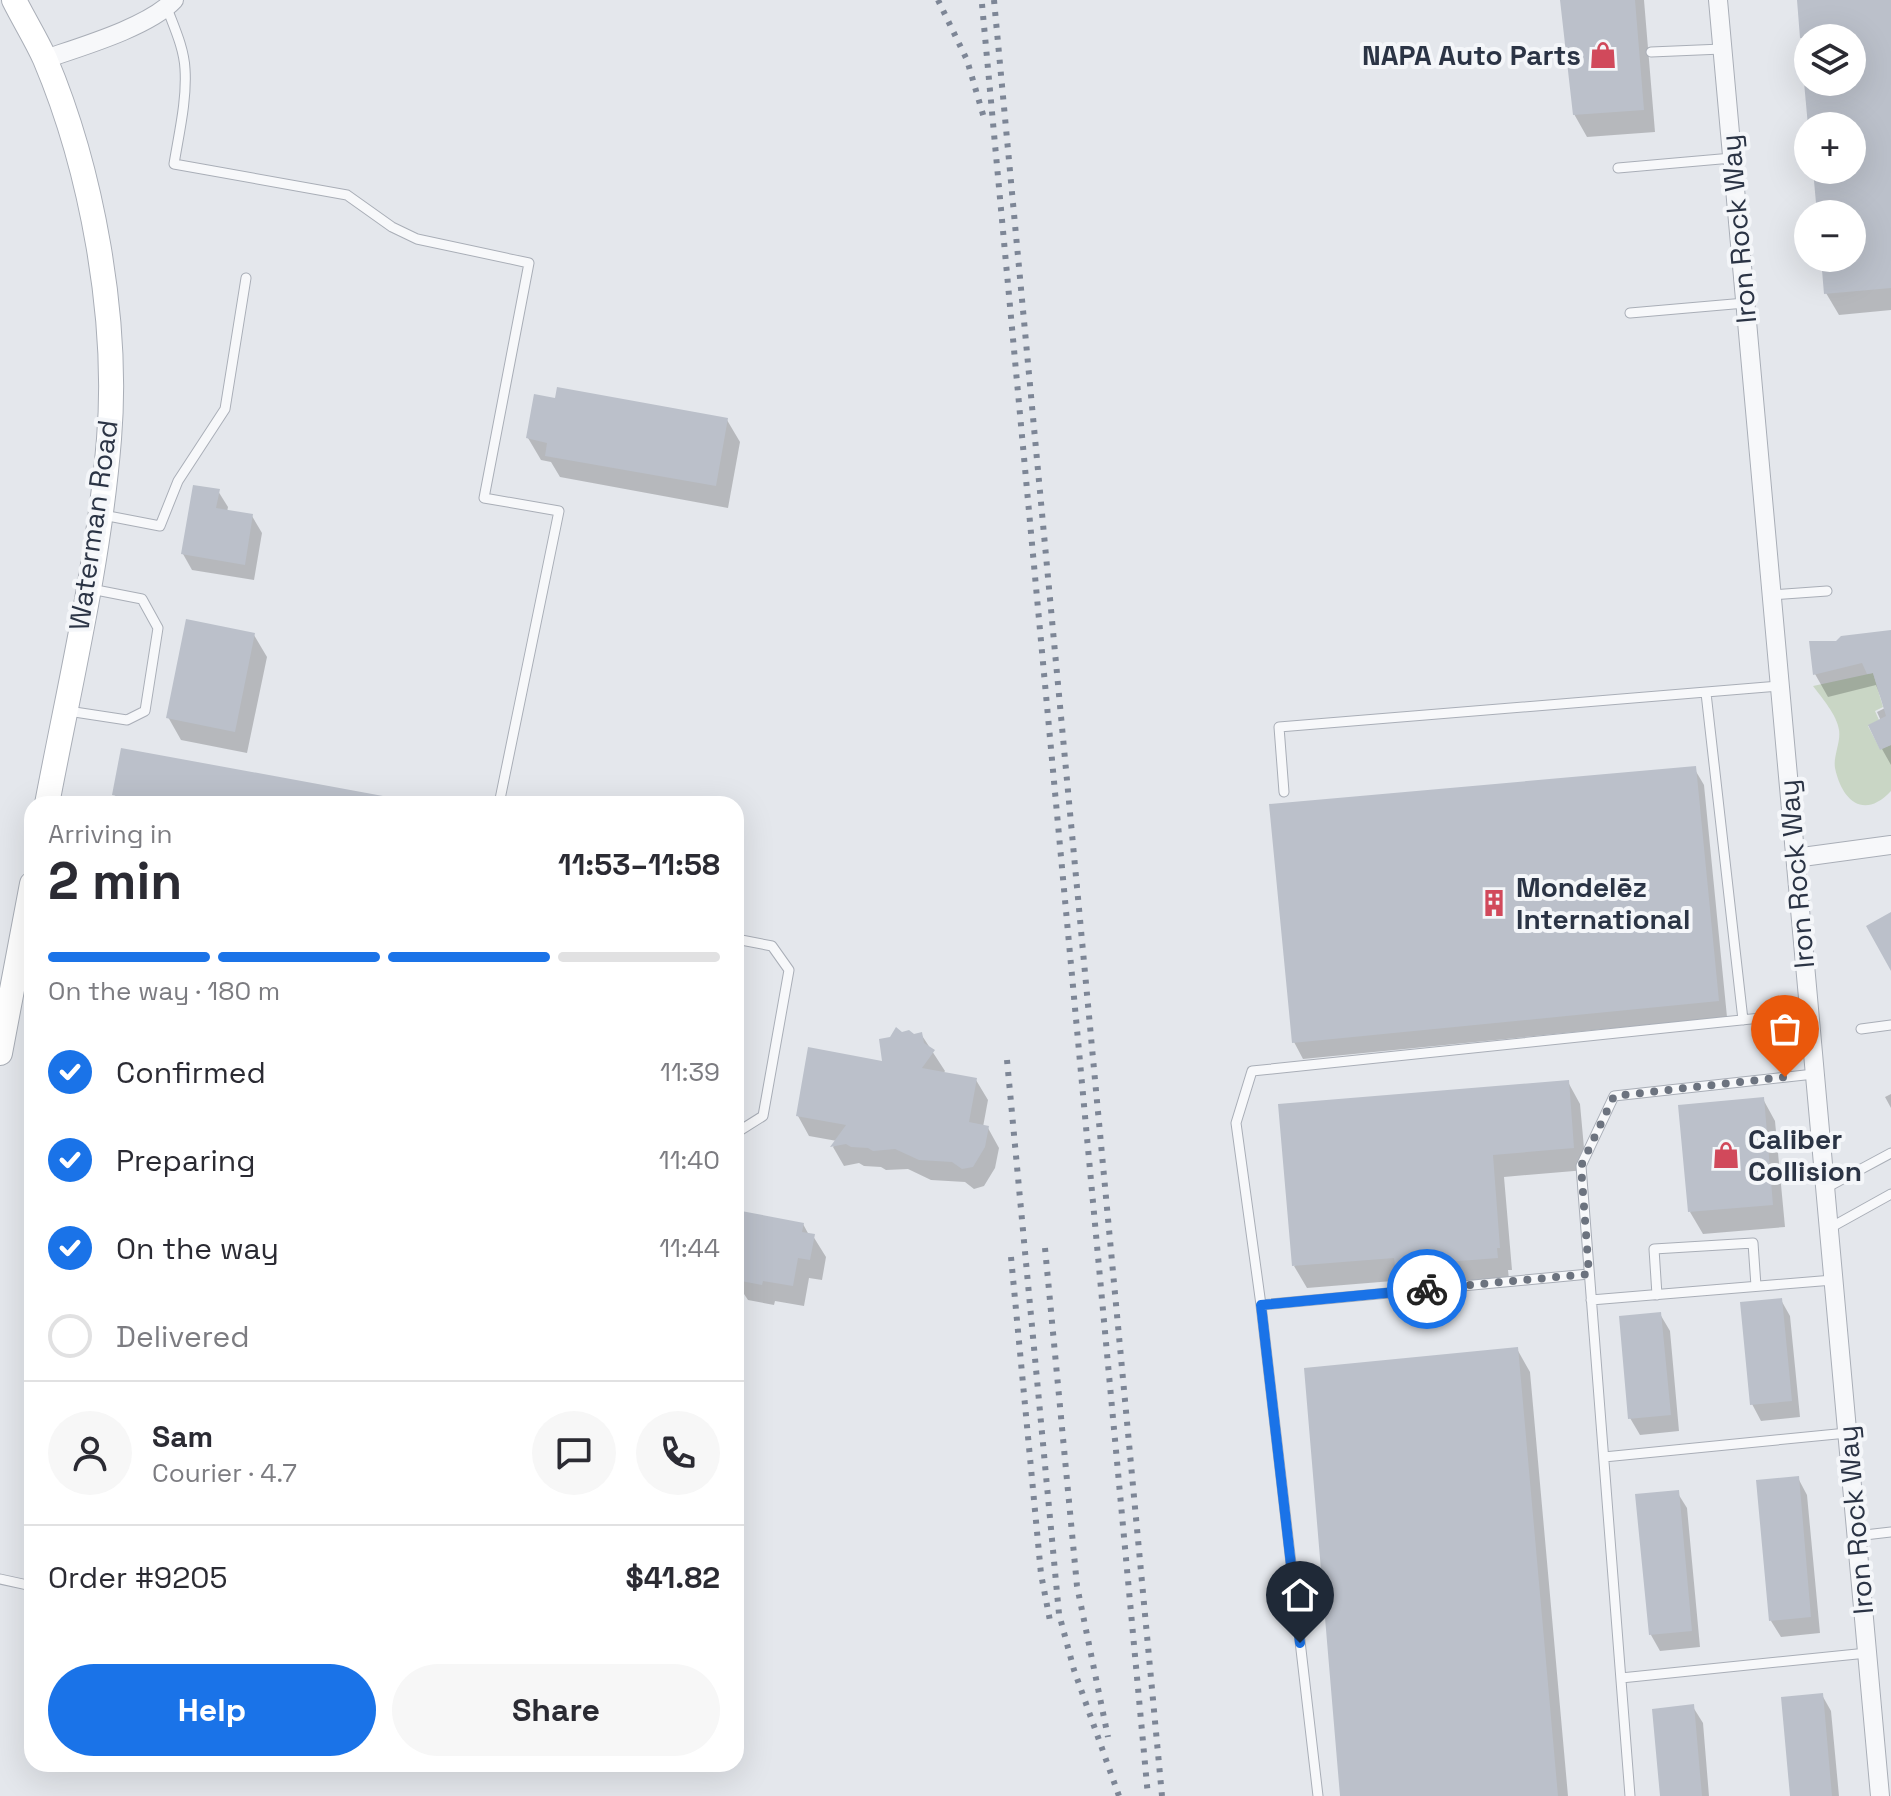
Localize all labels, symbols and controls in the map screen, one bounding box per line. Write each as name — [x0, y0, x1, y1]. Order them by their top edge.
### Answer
map controls — [1794, 24, 1866, 272]
button: layers — [1794, 24, 1866, 96]
place label: NAPA Auto Parts — [1362, 37, 1581, 73]
shop icon: NAPA Auto Parts — [1588, 40, 1618, 70]
button: + — [1794, 112, 1866, 184]
street label: Iron Rock Way — [1712, 133, 1764, 325]
button: − — [1794, 200, 1866, 272]
street label: Waterman Road — [60, 417, 126, 633]
street label: Iron Rock Way — [1770, 778, 1822, 970]
text: Arriving in — [48, 817, 172, 851]
text: 11:53–11:58 — [558, 845, 720, 884]
text: 2 min — [48, 848, 182, 914]
place label: Mondelēz International — [1516, 869, 1690, 937]
building icon: Mondelēz International — [1479, 888, 1509, 918]
text: On the way · 180 m — [48, 974, 280, 1008]
pin — [1751, 995, 1819, 1077]
icon: bag — [1763, 1007, 1807, 1051]
icon: check — [48, 1050, 92, 1094]
text: Confirmed — [116, 1053, 266, 1092]
text: 11:39 — [660, 1055, 720, 1089]
place label: Caliber Collision — [1748, 1121, 1862, 1189]
icon: check — [48, 1138, 92, 1182]
shop icon: Caliber Collision — [1711, 1140, 1741, 1170]
text: Preparing — [116, 1141, 255, 1180]
text: 11:40 — [659, 1143, 720, 1177]
icon: check — [48, 1226, 92, 1270]
text: On the way — [116, 1229, 279, 1268]
text: 11:44 — [659, 1231, 720, 1265]
courier — [1387, 1249, 1467, 1329]
icon: bike — [1405, 1267, 1449, 1311]
text: Delivered — [116, 1317, 250, 1356]
button: person — [48, 1411, 132, 1495]
button: chat — [532, 1411, 616, 1495]
button: phone — [636, 1411, 720, 1495]
text: Sam — [152, 1417, 213, 1456]
street label: Iron Rock Way — [1829, 1424, 1881, 1616]
text: Courier · 4.7 — [152, 1456, 297, 1490]
text: Order #9205 — [48, 1558, 227, 1597]
text: $41.82 — [626, 1558, 720, 1597]
pin — [1266, 1561, 1334, 1643]
icon: home — [1278, 1573, 1322, 1617]
button: Help — [48, 1664, 376, 1756]
button: Share — [392, 1664, 720, 1756]

